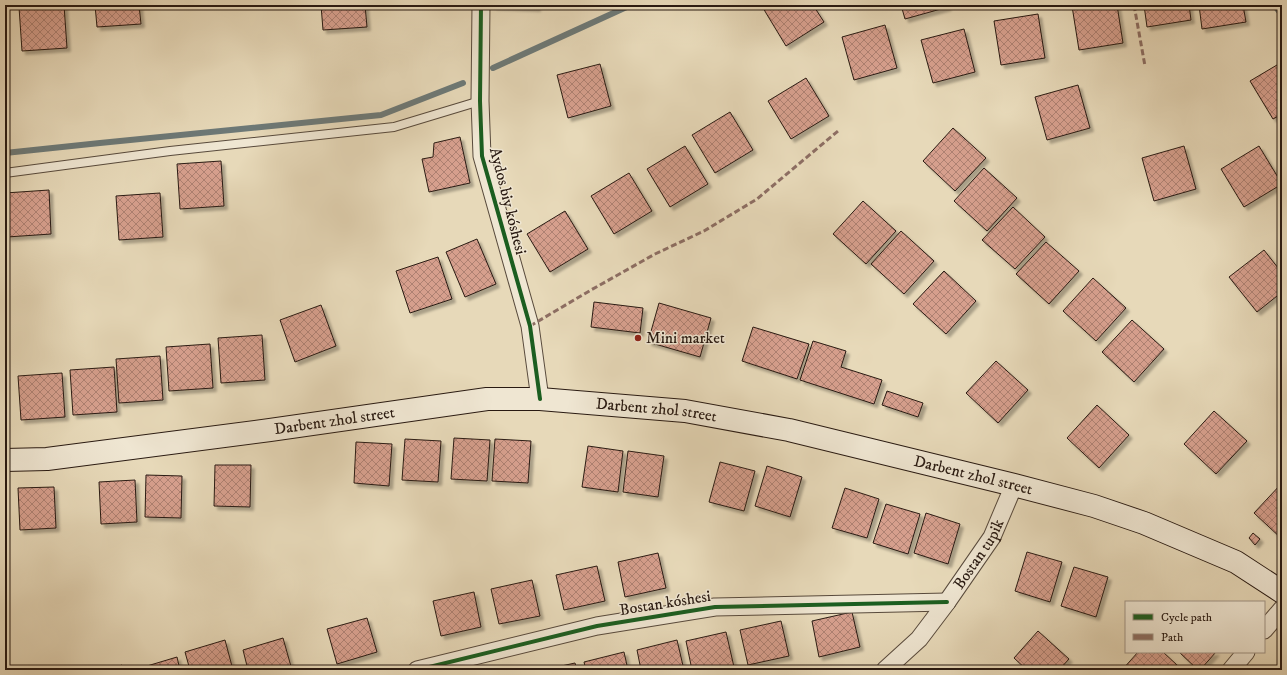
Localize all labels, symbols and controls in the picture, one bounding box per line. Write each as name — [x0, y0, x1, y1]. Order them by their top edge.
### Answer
street label: Aydos biy kóshesi — [485, 145, 531, 257]
place label: Mini market — [646, 328, 725, 348]
marker: Mini market — [633, 333, 643, 343]
street label: Darbent zhol street — [595, 394, 719, 427]
street label: Darbent zhol street — [273, 402, 396, 439]
street label: Darbent zhol street — [912, 451, 1035, 499]
street label: Bostan tupik — [949, 516, 1008, 593]
street label: Bostan kóshesi — [618, 586, 712, 620]
legend — [1125, 601, 1265, 653]
text: Cycle path — [1161, 610, 1213, 625]
text: Path — [1161, 630, 1184, 645]

